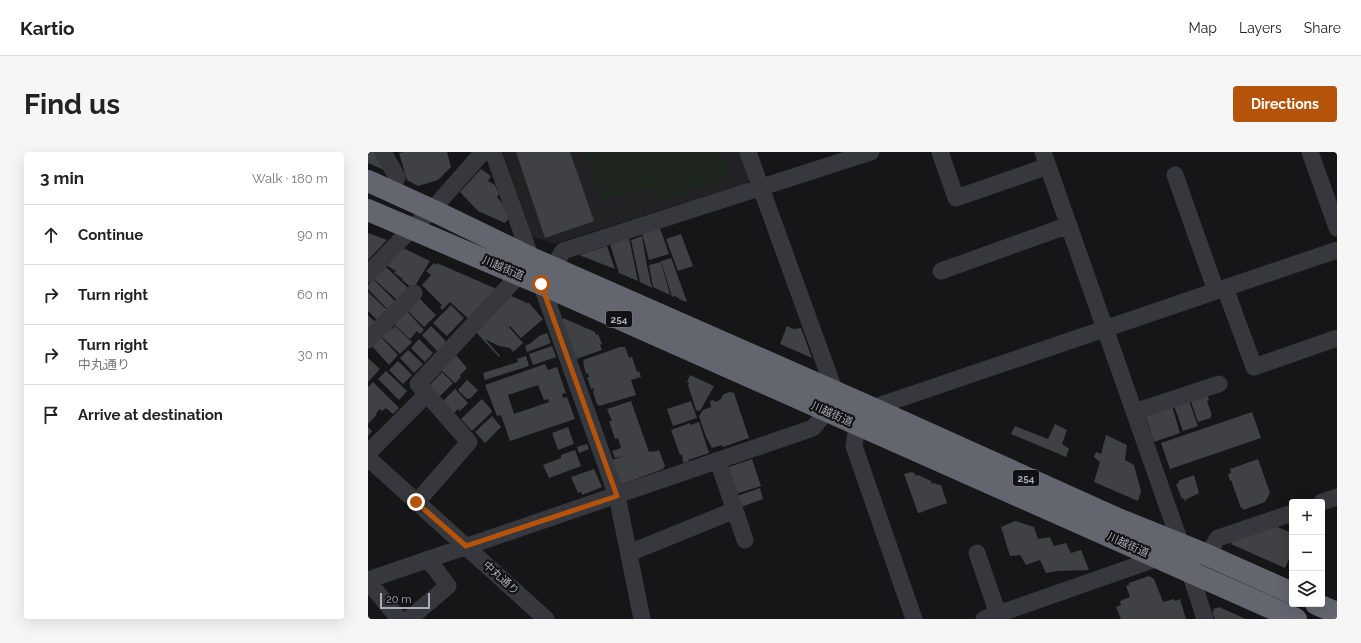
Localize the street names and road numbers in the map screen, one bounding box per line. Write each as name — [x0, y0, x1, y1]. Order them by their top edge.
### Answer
street label: 川越街道 — [480, 253, 526, 283]
road number: 254 — [606, 311, 632, 327]
street label: 川越街道 — [809, 399, 855, 429]
road number: 254 — [1013, 470, 1039, 486]
street label: 川越街道 — [1105, 530, 1151, 560]
street label: 中丸通り — [480, 558, 522, 598]

